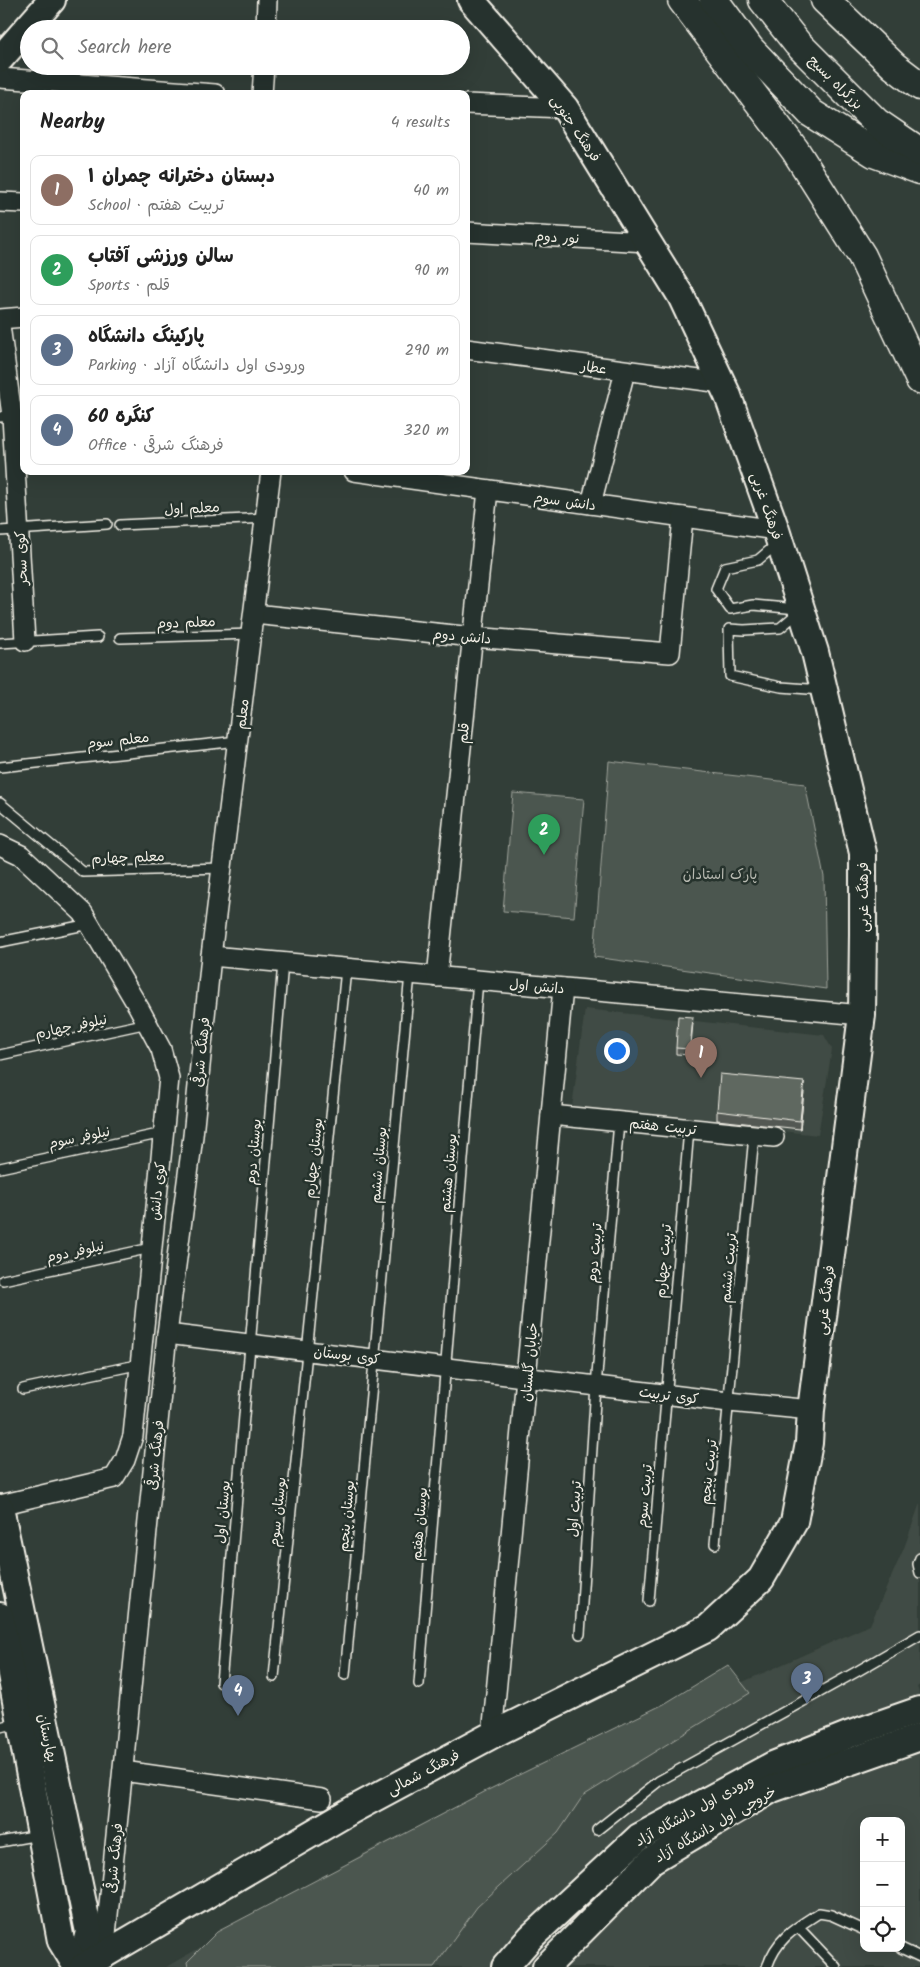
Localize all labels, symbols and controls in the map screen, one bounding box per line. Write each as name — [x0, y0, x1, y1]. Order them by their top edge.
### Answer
search box — [20, 20, 470, 75]
text: Search here — [78, 33, 172, 63]
icon: search — [38, 34, 66, 62]
street label: بزرگراه بسیج — [803, 50, 868, 115]
street label: فرهنگ جنوبی — [545, 90, 606, 167]
text: Nearby — [40, 106, 105, 139]
text: 4 results — [391, 110, 450, 135]
text: دبستان دخترانه چمران ۱ — [88, 162, 275, 192]
text: 1 — [55, 178, 59, 203]
text: 40 m — [413, 178, 449, 203]
text: School · تربیت هفتم — [88, 193, 224, 218]
street label: نور دوم — [534, 226, 580, 250]
text: سالن ورزشی آفتاب — [88, 242, 234, 272]
text: 2 — [52, 258, 62, 283]
text: 90 m — [414, 258, 449, 283]
text: Sports · قلم — [88, 273, 170, 298]
text: پارکینگ دانشگاه — [88, 322, 204, 352]
text: 3 — [53, 338, 61, 363]
text: 290 m — [405, 338, 449, 363]
text: Parking · ورودی اول دانشگاه آزاد — [88, 353, 305, 378]
street label: عطار — [579, 355, 608, 381]
text: کنگره 60 — [88, 402, 154, 432]
text: 4 — [53, 418, 61, 443]
text: 320 m — [403, 418, 449, 443]
text: Office · فرهنگ شرقی — [88, 433, 224, 458]
street label: فرهنگ غربی — [744, 470, 788, 543]
street label: دانش سوم — [532, 487, 597, 517]
street label: معلم اول — [164, 497, 220, 521]
street label: کوی سحر — [10, 530, 34, 587]
street label: معلم دوم — [156, 611, 216, 635]
street label: دانش دوم — [432, 623, 492, 651]
street label: معلم — [230, 698, 256, 731]
street label: قلم — [452, 722, 476, 745]
street label: معلم سوم — [86, 727, 151, 755]
pin: 2 — [528, 814, 560, 855]
street label: معلم چهارم — [91, 846, 165, 870]
street label: فرهنگ غربی — [853, 862, 875, 932]
park label: پارک استادان — [683, 864, 757, 886]
street label: دانش اول — [508, 974, 565, 1000]
street label: نیلوفر چهارم — [33, 1009, 109, 1045]
street label: فرهنگ شرقی — [187, 1016, 217, 1088]
pin: 1 — [685, 1037, 717, 1078]
your location — [604, 1038, 630, 1064]
street label: تربیت هفتم — [628, 1113, 698, 1142]
street label: بوستان چهارم — [299, 1117, 329, 1199]
street label: بوستان دوم — [240, 1118, 268, 1186]
street label: نیلوفر سوم — [46, 1121, 112, 1155]
street label: بوستان ششم — [365, 1126, 393, 1204]
street label: بوستان هشتم — [435, 1133, 463, 1214]
street label: کوی دانش — [144, 1161, 172, 1222]
street label: تربیت دوم — [581, 1221, 609, 1284]
street label: تربیت چهارم — [650, 1222, 678, 1299]
street label: تربیت ششم — [715, 1231, 743, 1304]
street label: نیلوفر دوم — [44, 1235, 106, 1269]
street label: فرهنگ غربی — [811, 1264, 841, 1336]
street label: خیابان گلستان — [516, 1322, 544, 1403]
street label: کوی بوستان — [312, 1341, 381, 1371]
street label: کوی تربیت — [638, 1381, 700, 1411]
street label: فرهنگ شرقی — [141, 1419, 171, 1491]
street label: تربیت پنجم — [695, 1437, 723, 1506]
street label: تربیت سوم — [631, 1462, 659, 1529]
street label: بوستان سوم — [263, 1476, 293, 1548]
street label: بوستان پنجم — [333, 1479, 361, 1553]
street label: تربیت اول — [562, 1479, 588, 1538]
street label: بوستان اول — [209, 1480, 237, 1545]
street label: بوستان هفتم — [406, 1486, 434, 1562]
pin: 3 — [791, 1663, 823, 1704]
pin: 4 — [222, 1675, 254, 1716]
street label: بهارستان — [31, 1712, 63, 1765]
street label: فرهنگ شمالی — [383, 1744, 464, 1801]
street label: ورودی اول دانشگاه آزاد — [631, 1769, 758, 1853]
street label: خروجی اول دانشگاه آزاد — [651, 1781, 780, 1869]
map controls — [860, 1817, 905, 1952]
button: + — [860, 1817, 905, 1862]
street label: فرهنگ شرقی — [100, 1822, 130, 1894]
button: − — [860, 1862, 905, 1907]
button: locate — [860, 1907, 905, 1952]

